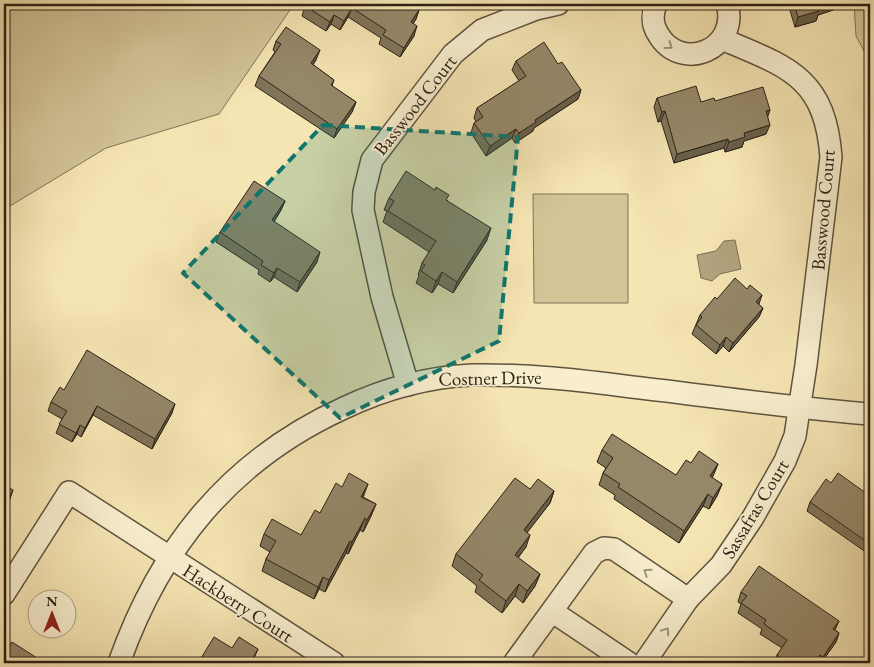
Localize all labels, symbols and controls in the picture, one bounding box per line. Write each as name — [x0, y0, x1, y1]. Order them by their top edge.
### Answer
one-way arrow — [663, 40, 673, 49]
street label: Basswood Court — [368, 50, 462, 160]
street label: Basswood Court — [805, 149, 841, 271]
street label: Costner Drive — [438, 365, 542, 391]
street label: Sassafras Court — [716, 455, 794, 563]
street label: Hackberry Court — [178, 558, 298, 648]
one-way arrow — [644, 569, 653, 578]
north arrow — [28, 590, 78, 640]
text: N — [46, 592, 58, 610]
one-way arrow — [660, 627, 669, 637]

